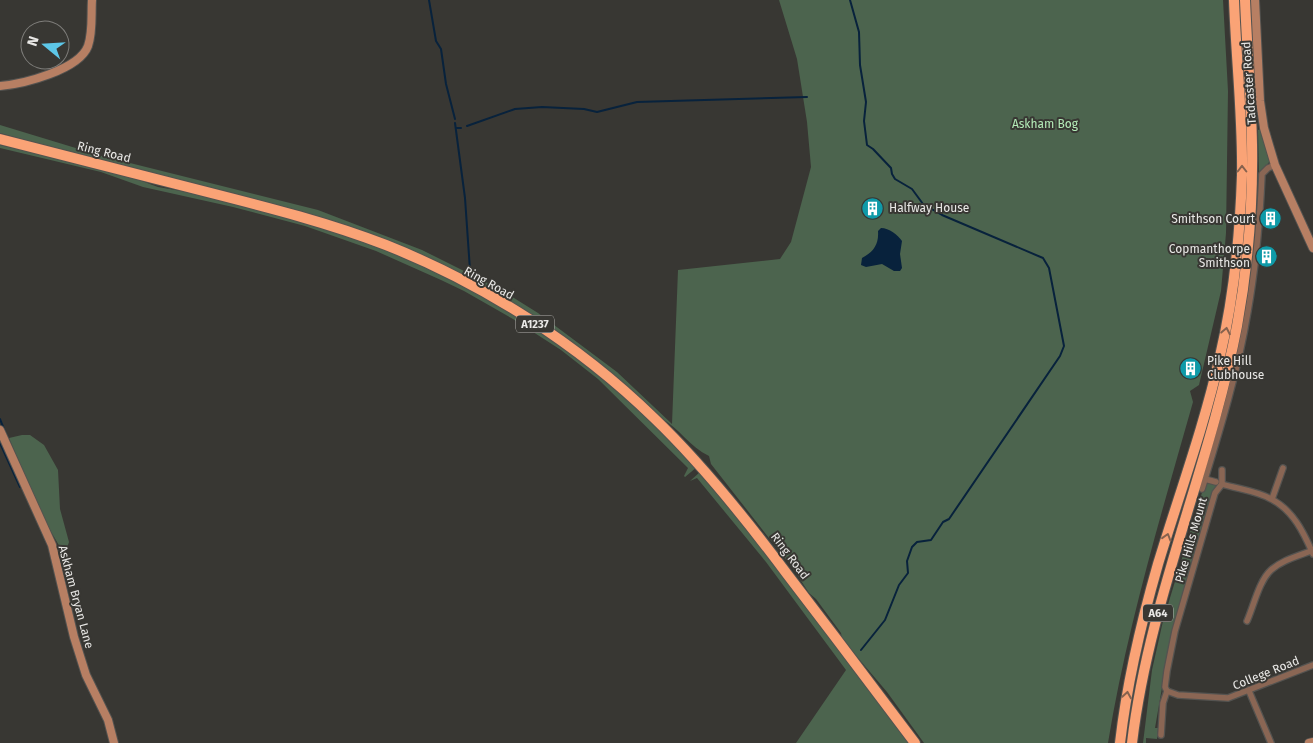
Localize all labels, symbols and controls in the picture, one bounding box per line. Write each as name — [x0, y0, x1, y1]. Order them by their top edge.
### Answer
north arrow — [20, 20, 70, 70]
text: N — [24, 34, 43, 48]
street label: Tadcaster Road — [1239, 41, 1259, 125]
park label: Askham Bog — [1012, 117, 1079, 131]
street label: Ring Road — [76, 139, 132, 165]
one-way arrow — [1237, 165, 1247, 172]
building icon: Halfway House — [861, 196, 885, 220]
place label: Halfway House — [889, 201, 969, 215]
building icon: Smithson Court — [1259, 207, 1283, 231]
place label: Smithson Court — [1171, 212, 1256, 226]
place label: Copmanthorpe Smithson — [1169, 242, 1250, 270]
building icon: Copmanthorpe Smithson — [1254, 244, 1278, 268]
street label: Ring Road — [462, 264, 516, 302]
road number: A1237 — [516, 316, 554, 332]
one-way arrow — [1220, 326, 1230, 335]
place label: Pike Hill Clubhouse — [1207, 354, 1264, 382]
building icon: Pike Hill Clubhouse — [1179, 356, 1203, 380]
street label: Pike Hills Mount — [1172, 495, 1210, 584]
street label: Ring Road — [768, 530, 812, 582]
one-way arrow — [1161, 534, 1171, 542]
street label: Askham Bryan Lane — [56, 544, 96, 650]
road number: A64 — [1143, 604, 1173, 622]
street label: College Road — [1231, 653, 1301, 693]
one-way arrow — [1121, 690, 1132, 698]

